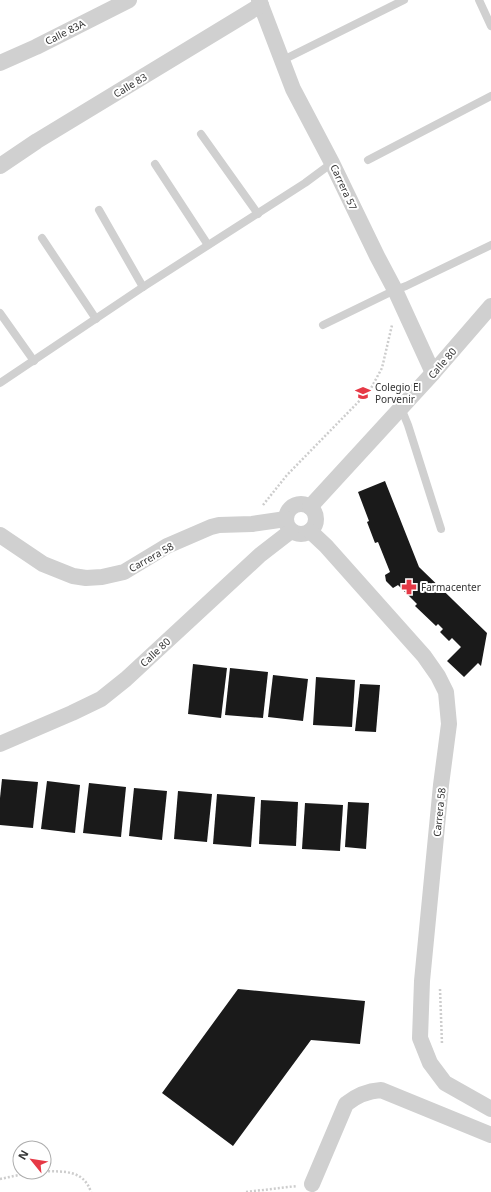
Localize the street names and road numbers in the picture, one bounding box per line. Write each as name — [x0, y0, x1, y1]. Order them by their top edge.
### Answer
street label: Calle 83A — [43, 16, 88, 48]
street label: Calle 83 — [111, 69, 150, 100]
street label: Carrera 57 — [327, 162, 361, 213]
street label: Calle 80 — [425, 344, 460, 381]
street label: Carrera 58 — [126, 539, 176, 575]
street label: Calle 80 — [137, 634, 173, 670]
street label: Carrera 58 — [429, 787, 449, 837]

